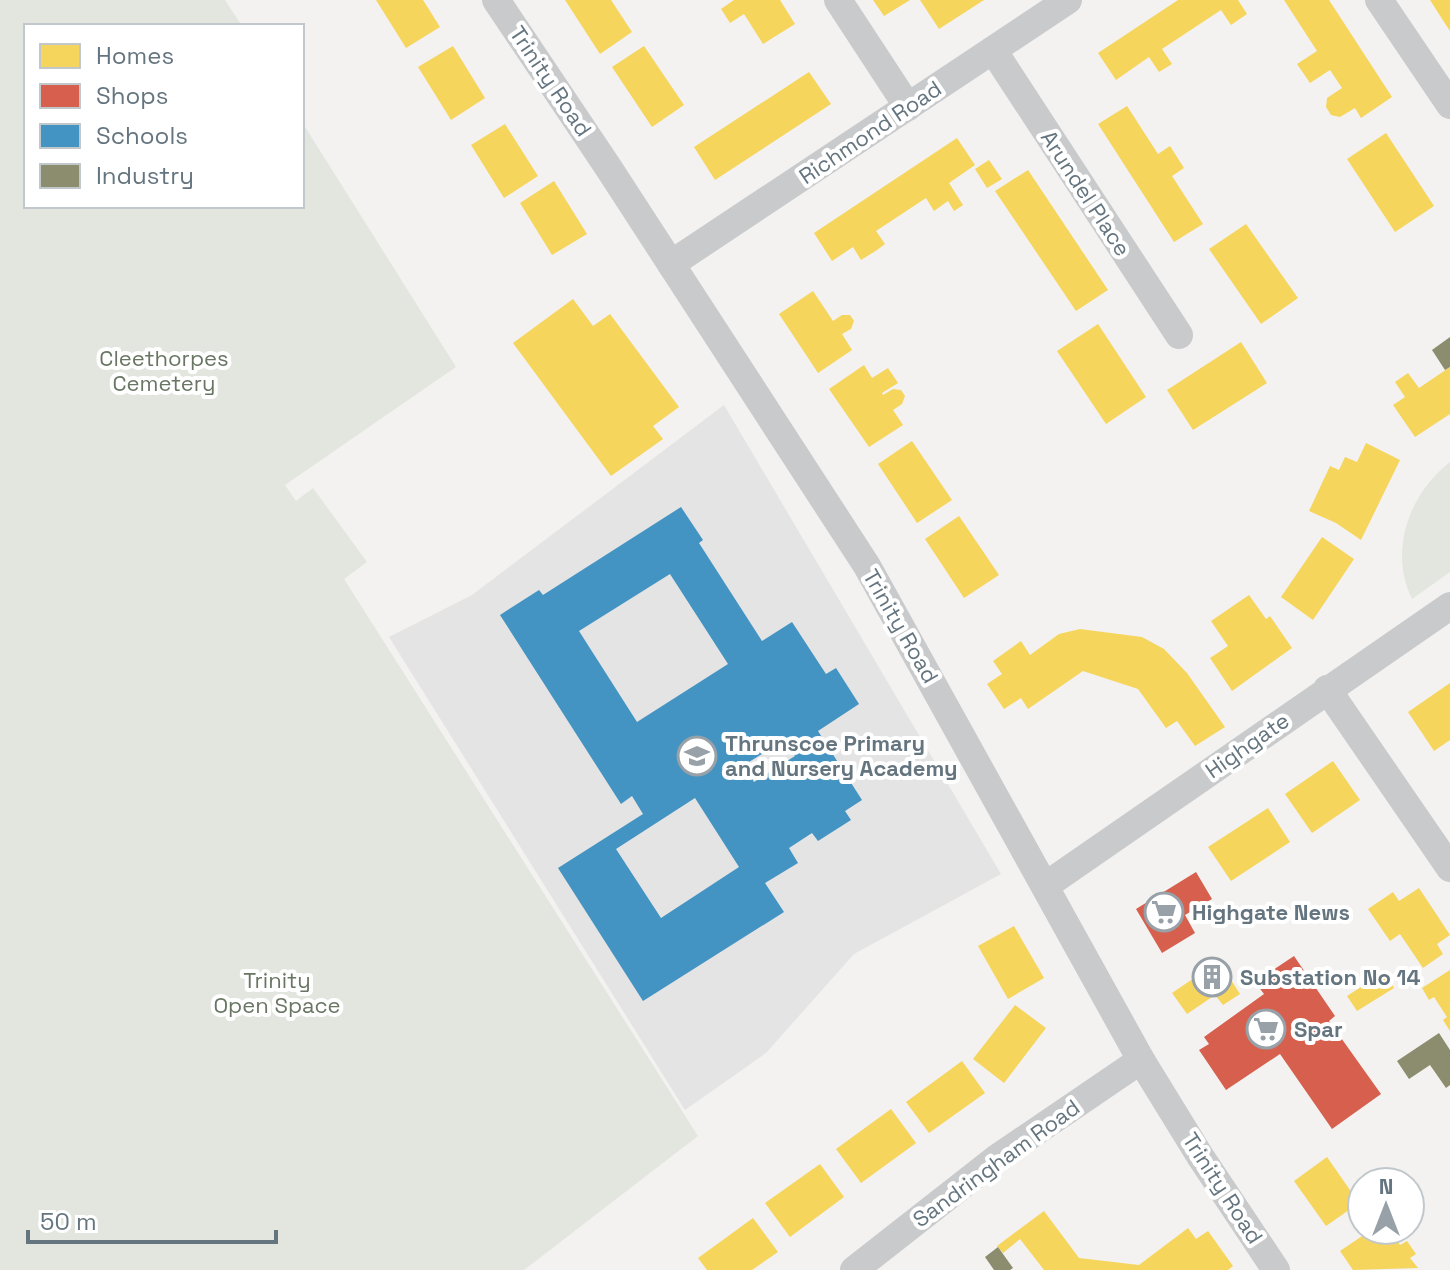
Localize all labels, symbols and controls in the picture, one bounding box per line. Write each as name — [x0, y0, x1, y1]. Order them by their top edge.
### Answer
street label: Trinity Road — [504, 20, 598, 142]
legend — [24, 24, 304, 208]
text: Homes — [96, 40, 174, 71]
street label: Richmond Road — [793, 74, 947, 190]
text: Shops — [96, 80, 168, 111]
text: Schools — [96, 120, 188, 151]
street label: Arundel Place — [1035, 125, 1137, 261]
text: Industry — [96, 160, 194, 191]
park label: Cleethorpes Cemetery — [99, 344, 229, 397]
street label: Trinity Road — [857, 564, 945, 688]
street label: Highgate — [1200, 706, 1294, 784]
place label: Thrunscoe Primary and Nursery Academy — [725, 729, 958, 782]
school or university icon: Thrunscoe Primary and Nursery Academy — [676, 735, 718, 777]
supermarket icon: Highgate News — [1143, 891, 1185, 933]
place label: Highgate News — [1192, 898, 1350, 926]
building icon: Substation No 14 — [1191, 956, 1233, 998]
place label: Substation No 14 — [1240, 963, 1420, 991]
park label: Trinity Open Space — [213, 966, 341, 1019]
supermarket icon: Spar — [1245, 1008, 1287, 1050]
place label: Spar — [1294, 1015, 1343, 1043]
street label: Sandringham Road — [907, 1093, 1085, 1233]
street label: Trinity Road — [1177, 1127, 1269, 1249]
north arrow — [1346, 1166, 1426, 1246]
text: N — [1379, 1172, 1393, 1200]
scale bar — [28, 1194, 276, 1244]
text: 50 m — [40, 1206, 97, 1237]

